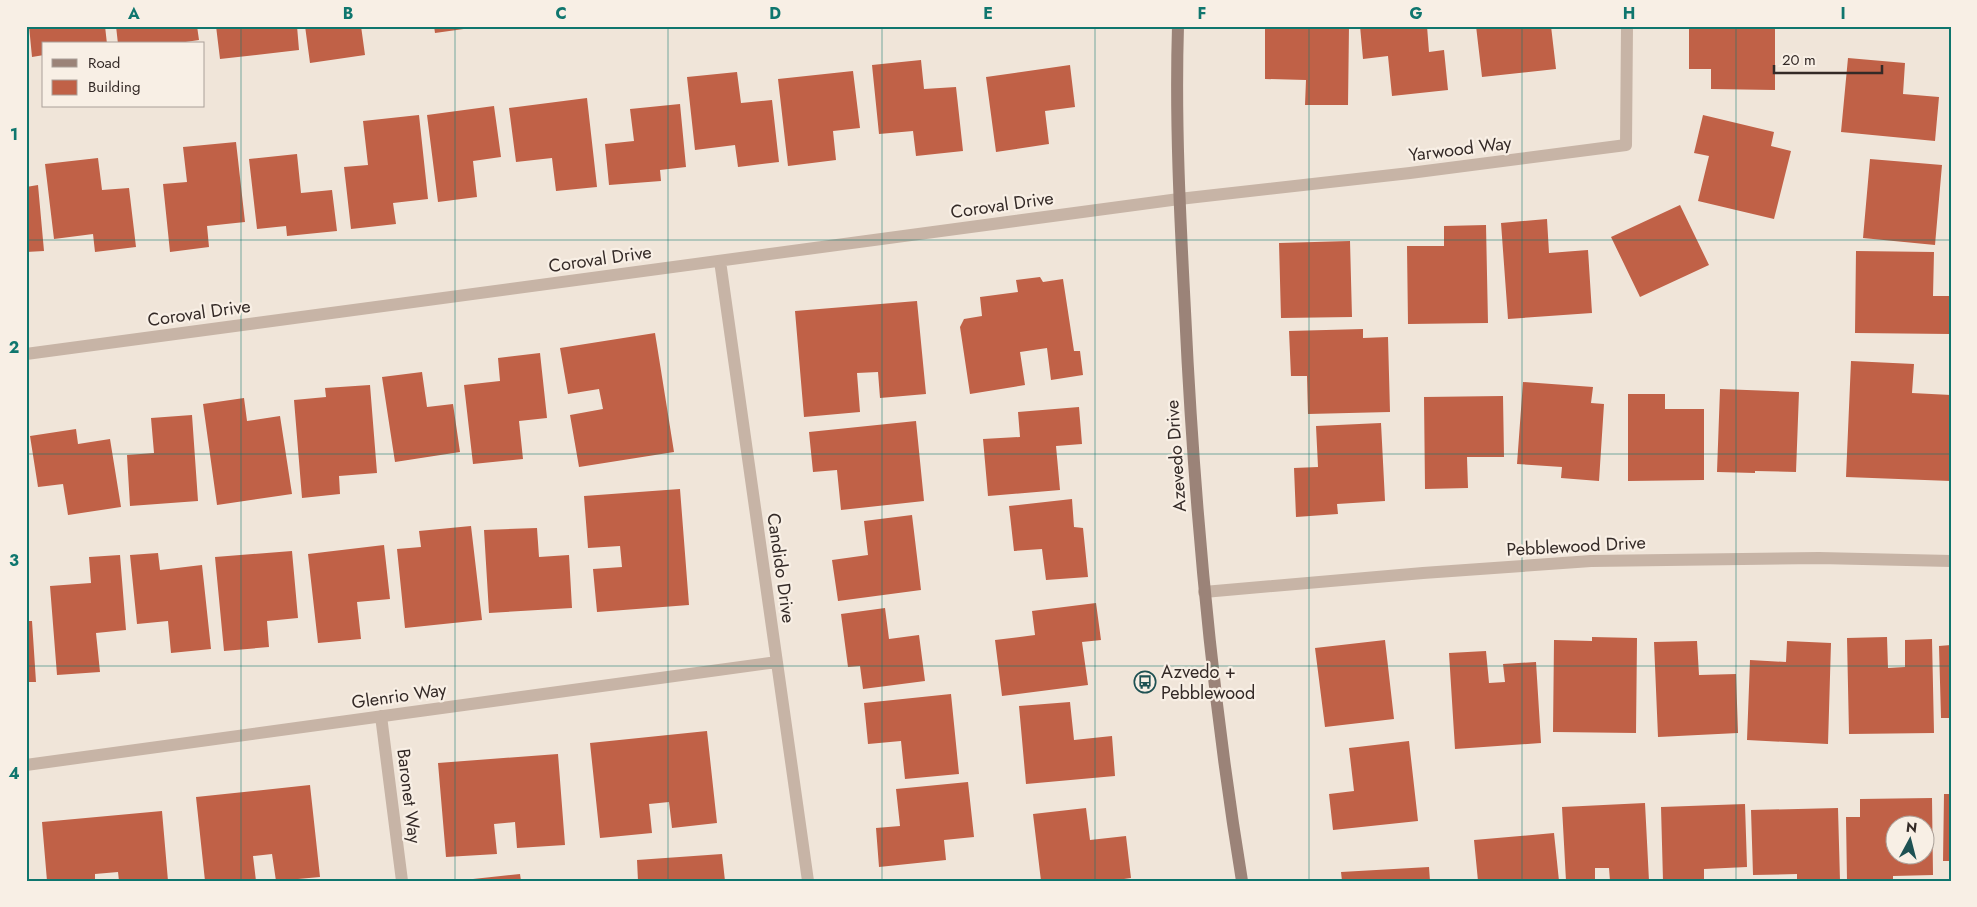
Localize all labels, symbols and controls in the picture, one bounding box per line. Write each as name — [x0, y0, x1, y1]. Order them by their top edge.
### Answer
text: A — [127, 2, 140, 25]
text: B — [343, 2, 353, 25]
text: C — [555, 2, 567, 25]
text: D — [769, 2, 781, 25]
text: E — [983, 2, 993, 25]
text: F — [1198, 2, 1206, 25]
text: G — [1409, 2, 1423, 25]
text: H — [1623, 2, 1635, 25]
text: I — [1840, 2, 1846, 25]
legend — [42, 42, 205, 108]
scale bar — [1774, 42, 1882, 74]
text: 20 m — [1782, 49, 1816, 71]
text: Road — [88, 52, 120, 74]
text: Building — [88, 76, 140, 98]
text: 1 — [10, 123, 18, 146]
street label: Yarwood Way — [1407, 130, 1513, 168]
street label: Coroval Drive — [949, 185, 1055, 225]
street label: Coroval Drive — [547, 239, 653, 279]
street label: Coroval Drive — [146, 293, 252, 333]
text: 2 — [9, 336, 19, 359]
street label: Azevedo Drive — [1159, 399, 1193, 513]
street label: Candido Drive — [760, 511, 802, 625]
street label: Pebblewood Drive — [1506, 529, 1646, 563]
text: 3 — [9, 549, 19, 572]
place label: Azvedo + Pebblewood — [1161, 659, 1255, 706]
bus stop icon: Azvedo + Pebblewood — [1133, 670, 1157, 694]
street label: Glenrio Way — [350, 676, 448, 716]
street label: Baronet Way — [390, 747, 428, 845]
text: 4 — [8, 762, 20, 785]
north arrow — [1884, 814, 1934, 864]
text: N — [1905, 816, 1918, 838]

